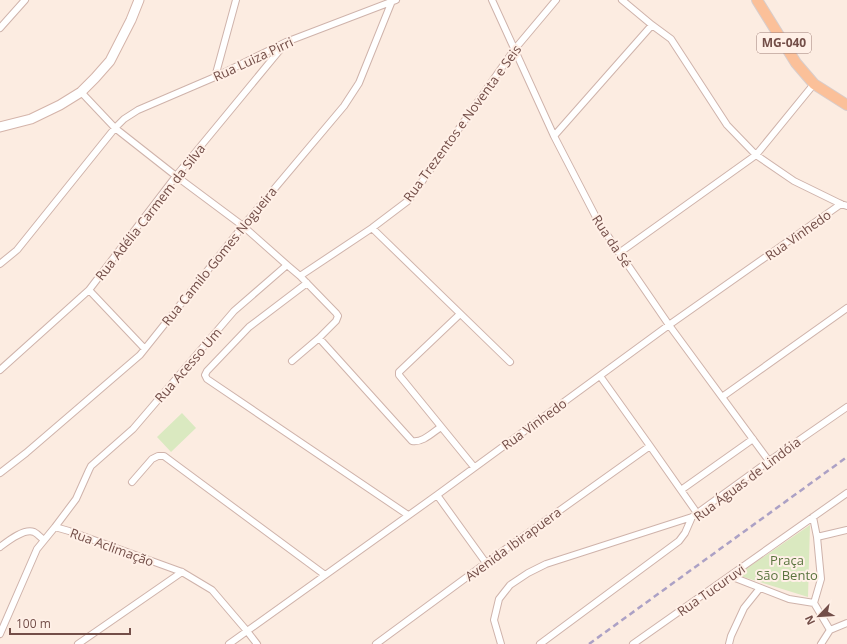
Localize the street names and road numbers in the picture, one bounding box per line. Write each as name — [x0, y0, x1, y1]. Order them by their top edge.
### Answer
street label: Rua Luiza Pirri — [210, 33, 296, 85]
road number: MG-040 — [757, 33, 811, 53]
street label: Rua Trezentos e Noventa e Seis — [399, 41, 525, 205]
street label: Rua Adélia Carmem da Silva — [91, 140, 209, 284]
street label: Rua Camilo Gomes Nogueira — [157, 183, 281, 329]
street label: Rua Vinhedo — [761, 206, 835, 264]
street label: Rua da Sé — [588, 211, 636, 271]
street label: Rua Acesso Um — [151, 324, 225, 406]
street label: Rua Vinhedo — [498, 394, 570, 454]
street label: Rua Águas de Lindóia — [690, 433, 804, 525]
street label: Avenida Ibirapuera — [461, 503, 565, 585]
street label: Rua Aclimação — [68, 523, 157, 571]
street label: Rua Tucuruvi — [673, 560, 749, 620]

